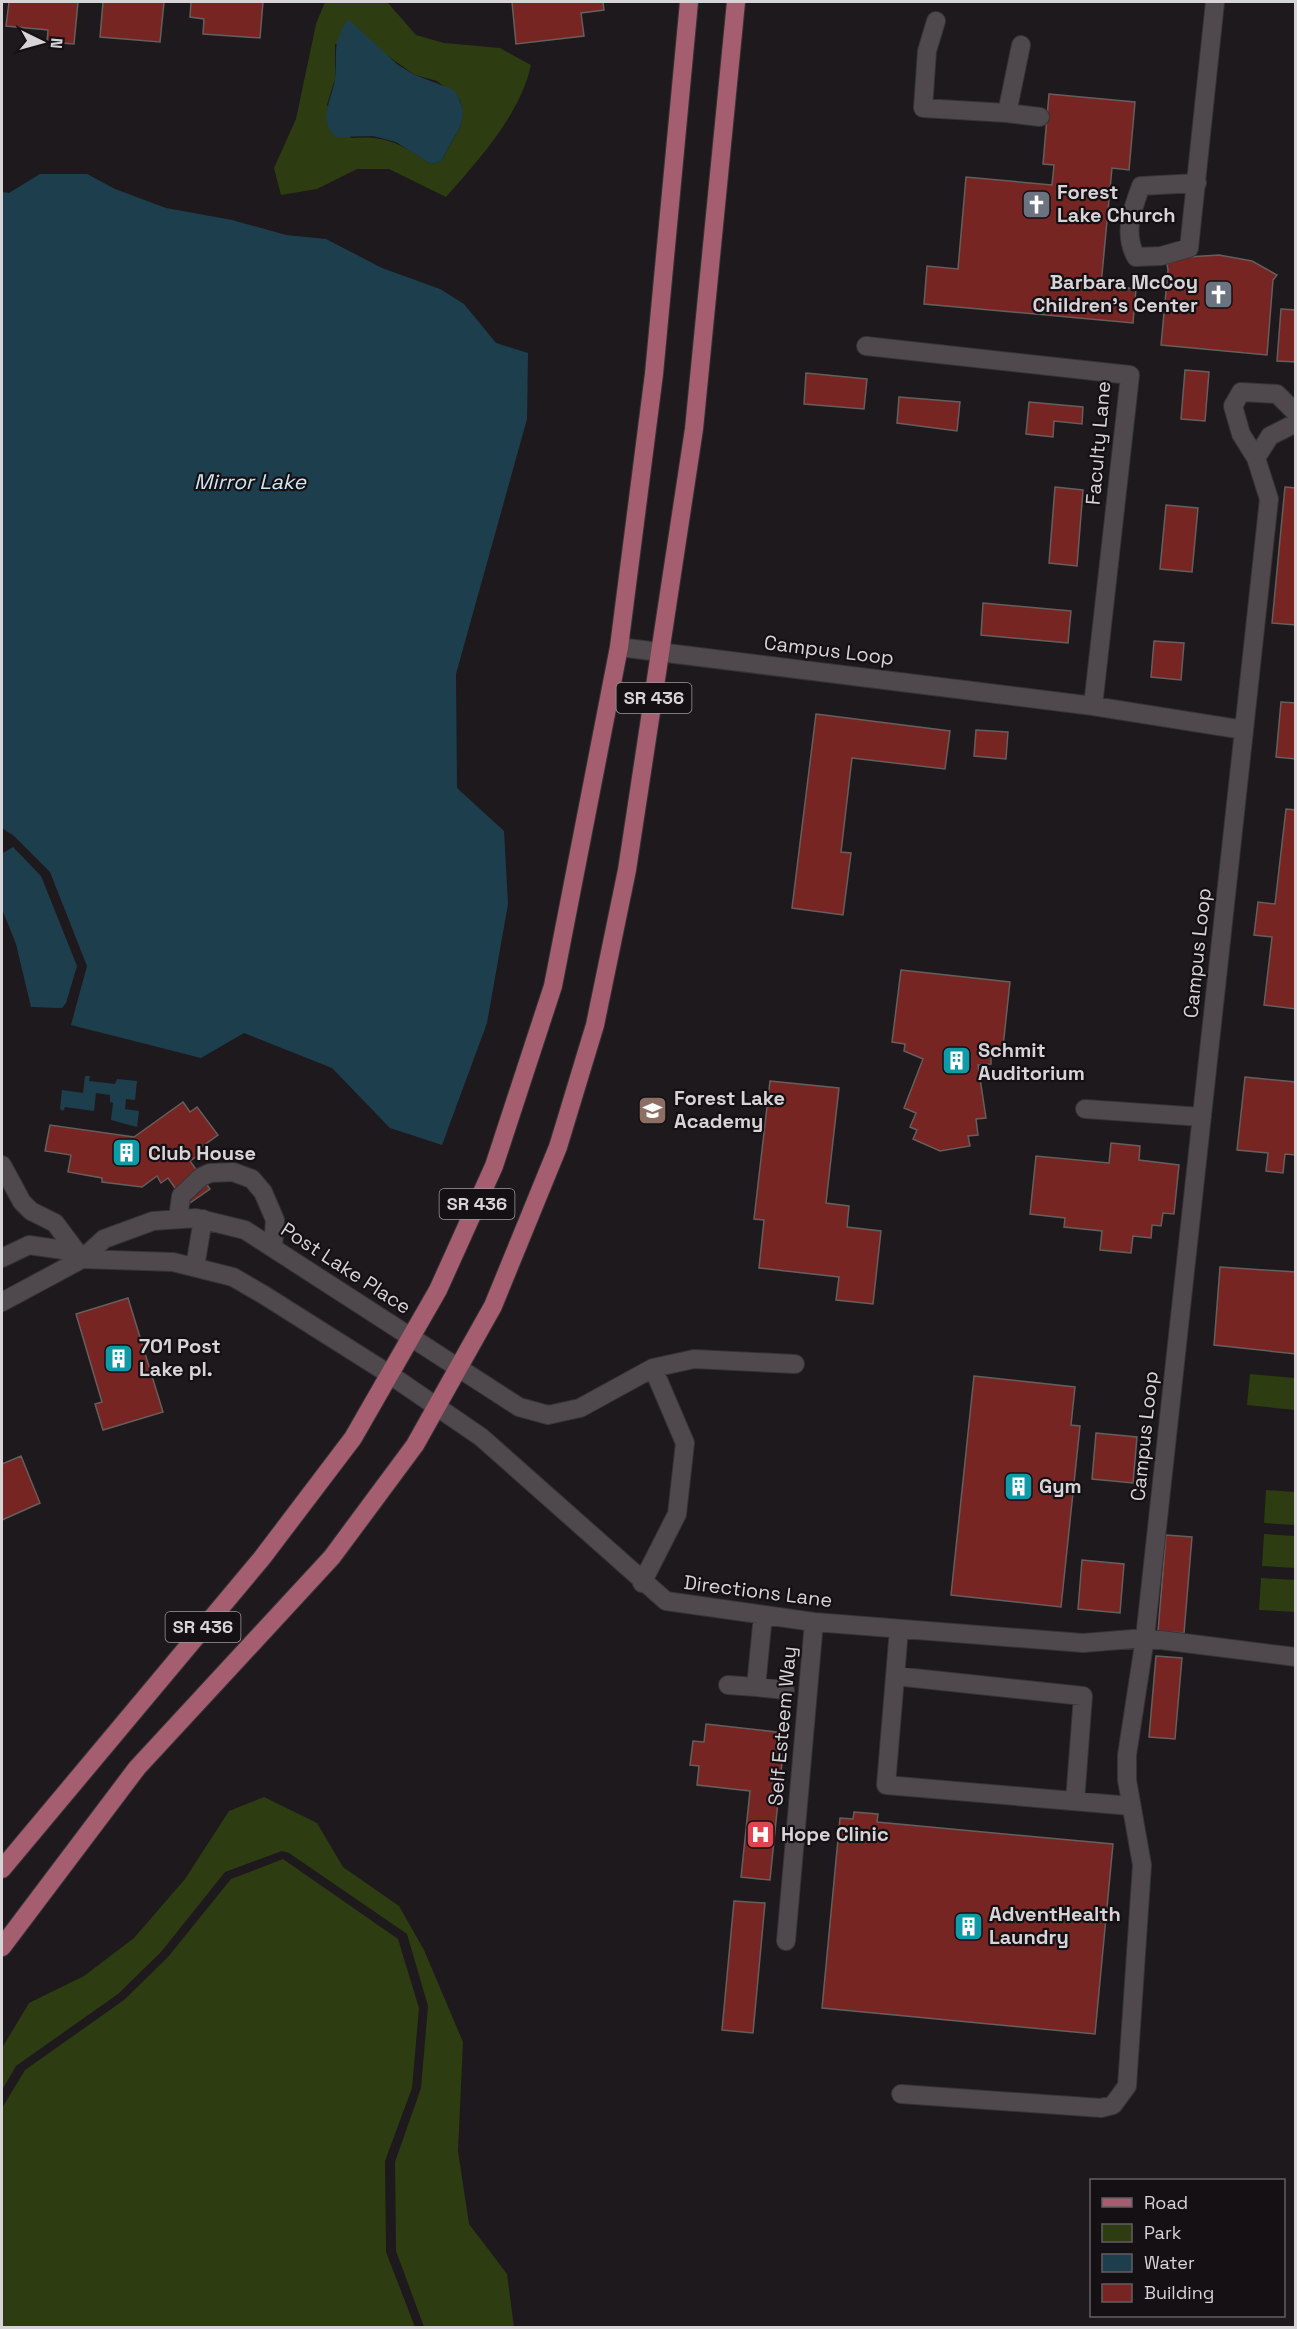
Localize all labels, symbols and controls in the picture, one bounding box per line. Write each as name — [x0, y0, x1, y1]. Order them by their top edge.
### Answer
north arrow — [12, 12, 72, 72]
text: N — [46, 37, 67, 50]
place label: Forest Lake Church — [1057, 179, 1176, 228]
church icon: Forest Lake Church — [1020, 188, 1052, 220]
place label: Barbara McCoy Children's Center — [1032, 269, 1198, 318]
church icon: Barbara McCoy Children's Center — [1203, 278, 1235, 310]
street label: Faculty Lane — [1080, 380, 1116, 506]
water label: Mirror Lake — [194, 468, 307, 495]
street label: Campus Loop — [763, 629, 895, 671]
road number: SR 436 — [616, 683, 692, 713]
street label: Campus Loop — [1177, 887, 1217, 1019]
place label: Schmit Auditorium — [978, 1037, 1085, 1086]
building icon: Schmit Auditorium — [941, 1045, 973, 1077]
place label: Forest Lake Academy — [674, 1085, 785, 1134]
school or university icon: Forest Lake Academy — [637, 1094, 669, 1126]
building icon: Club House — [111, 1137, 143, 1169]
place label: Club House — [148, 1140, 256, 1166]
road number: SR 436 — [440, 1189, 514, 1219]
street label: Post Lake Place — [276, 1216, 416, 1320]
place label: 701 Post Lake pl. — [139, 1333, 221, 1382]
building icon: 701 Post Lake pl. — [102, 1342, 134, 1374]
street label: Campus Loop — [1124, 1370, 1164, 1502]
building icon: Gym — [1002, 1470, 1034, 1502]
place label: Gym — [1039, 1473, 1082, 1499]
street label: Directions Lane — [682, 1569, 834, 1613]
road number: SR 436 — [166, 1612, 240, 1642]
street label: Self Esteem Way — [762, 1645, 802, 1807]
hospital icon: Hope Clinic — [744, 1818, 776, 1850]
place label: Hope Clinic — [781, 1821, 889, 1847]
place label: AdventHealth Laundry — [989, 1901, 1121, 1950]
building icon: AdventHealth Laundry — [952, 1910, 984, 1942]
legend — [1090, 2179, 1285, 2317]
text: Road — [1144, 2191, 1188, 2214]
text: Park — [1144, 2221, 1182, 2244]
text: Water — [1144, 2251, 1195, 2274]
text: Building — [1144, 2281, 1214, 2304]

